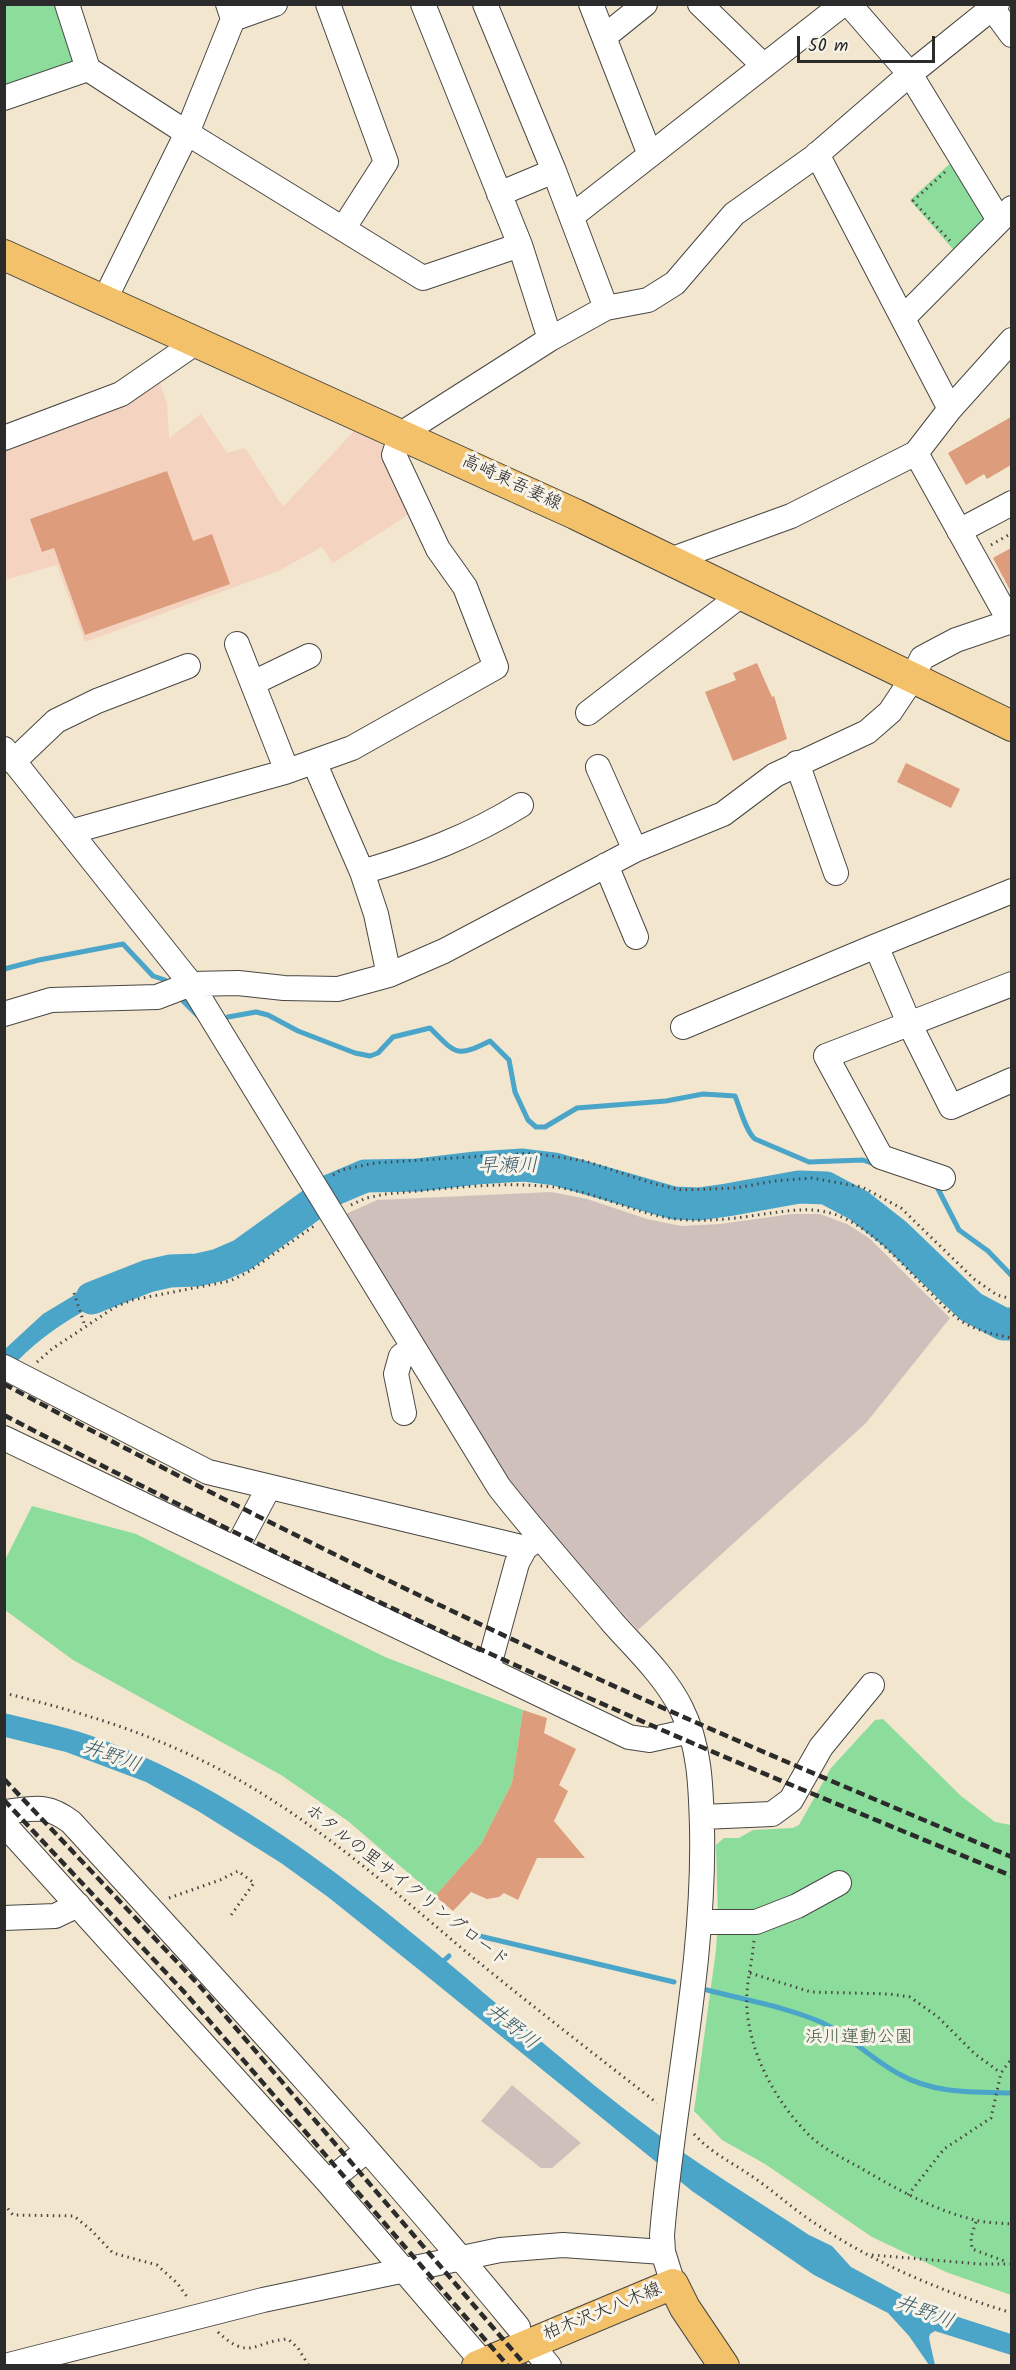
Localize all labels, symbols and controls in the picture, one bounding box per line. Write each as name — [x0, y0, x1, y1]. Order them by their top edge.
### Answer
scale bar — [800, 24, 938, 62]
text: 50 m — [808, 32, 848, 61]
street label: 高崎東吾妻線 — [457, 451, 565, 517]
water label: 早瀬川 — [478, 1155, 538, 1181]
water label: 井野川 — [79, 1736, 143, 1780]
street label: ホタルの里サイクリングロード — [300, 1801, 512, 1973]
water label: 井野川 — [480, 2000, 542, 2056]
park label: 浜川運動公園 — [805, 2028, 913, 2050]
street label: 柏木沢大八木線 — [541, 2279, 665, 2347]
water label: 井野川 — [892, 2292, 956, 2336]

